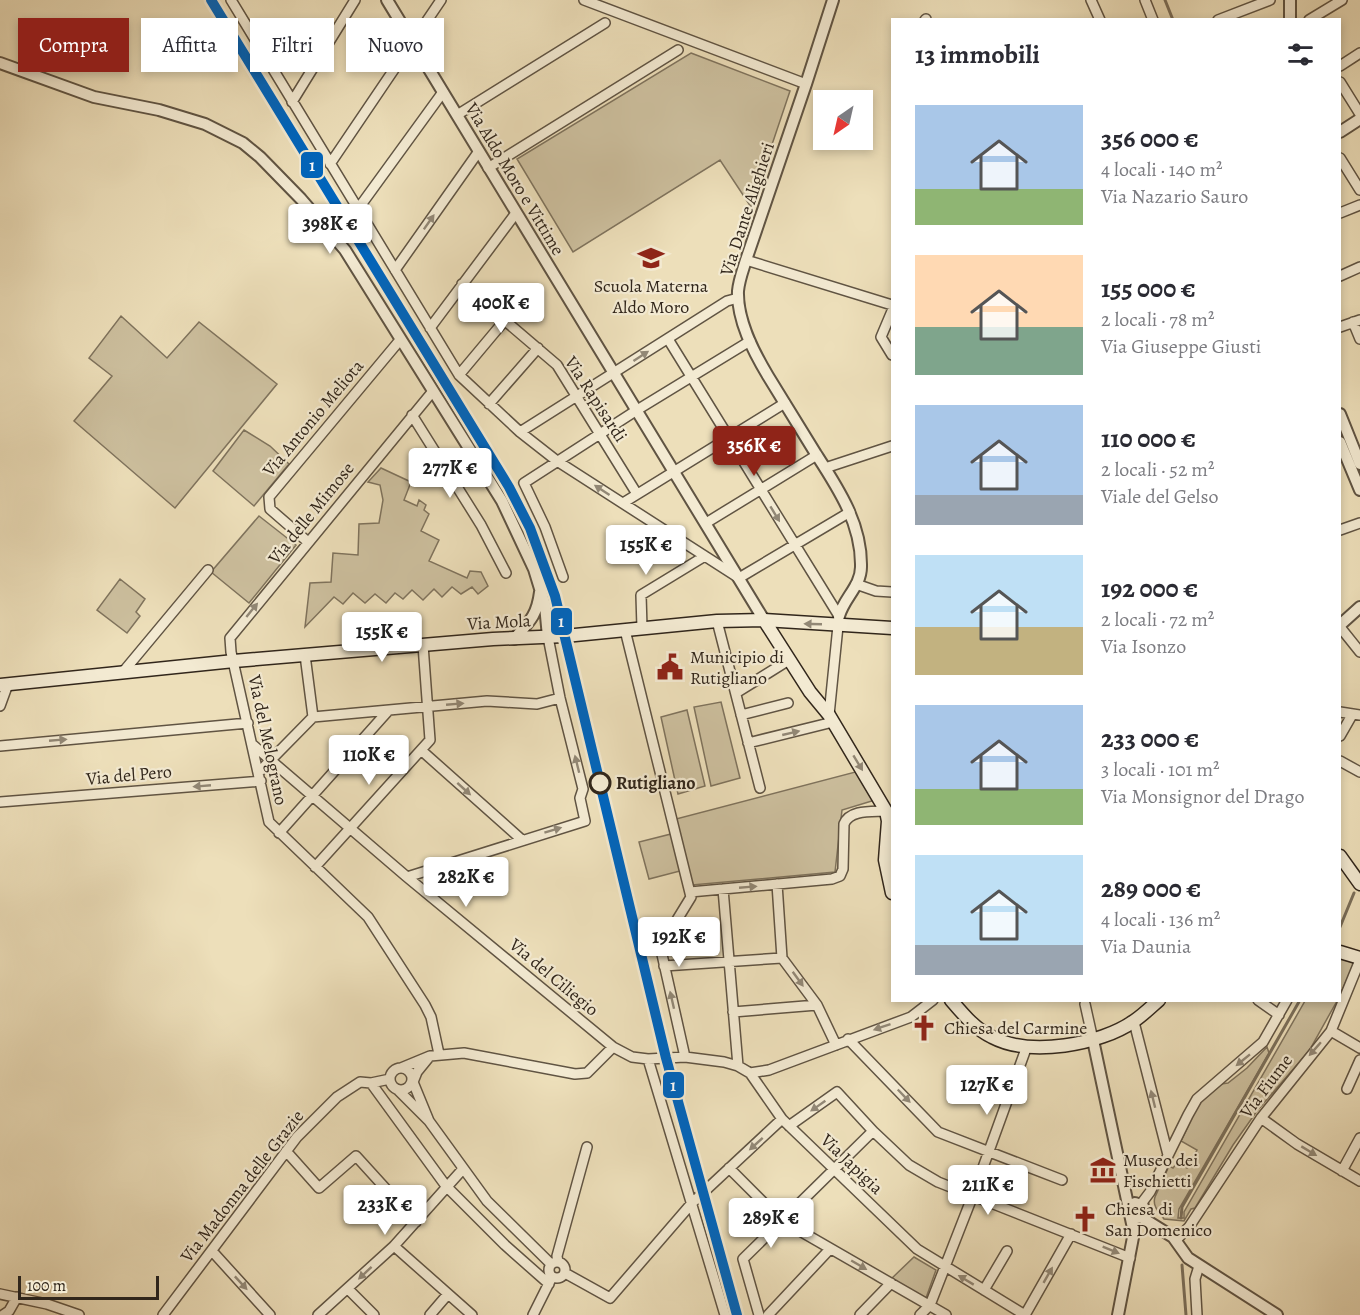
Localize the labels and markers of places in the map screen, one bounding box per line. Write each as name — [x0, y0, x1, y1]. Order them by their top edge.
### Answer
pin: 398K € — [281, 204, 379, 255]
school or university icon: Scuola Materna Aldo Moro — [636, 243, 666, 273]
place label: Scuola Materna Aldo Moro — [594, 274, 709, 319]
pin: 400K € — [452, 283, 550, 334]
pin: 356K € — [705, 426, 803, 477]
pin: 277K € — [401, 448, 499, 499]
pin: 155K € — [597, 525, 695, 576]
pin: 155K € — [333, 612, 431, 663]
place label: Municipio di Rutigliano — [690, 645, 784, 690]
public building icon: Municipio di Rutigliano — [655, 652, 685, 682]
pin: 110K € — [320, 735, 418, 786]
place label: Rutigliano — [616, 771, 696, 795]
marker: Rutigliano — [589, 772, 611, 794]
pin: 282K € — [417, 857, 515, 908]
pin: 192K € — [630, 917, 728, 968]
church icon: Chiesa del Carmine — [909, 1013, 939, 1043]
place label: Chiesa del Carmine — [944, 1016, 1087, 1040]
pin: 127K € — [938, 1065, 1036, 1116]
place label: Museo dei Fischietti — [1123, 1148, 1198, 1193]
museum icon: Museo dei Fischietti — [1088, 1155, 1118, 1185]
pin: 211K € — [939, 1165, 1037, 1216]
pin: 233K € — [336, 1185, 434, 1236]
place label: Chiesa di San Domenico — [1105, 1197, 1212, 1242]
pin: 289K € — [722, 1198, 820, 1249]
church icon: Chiesa di San Domenico — [1070, 1204, 1100, 1234]

